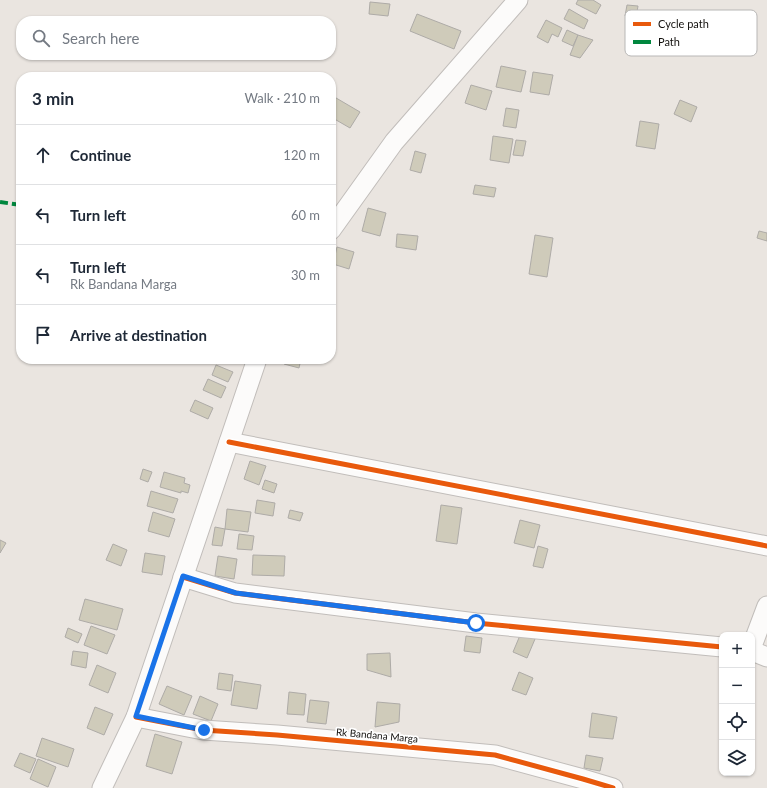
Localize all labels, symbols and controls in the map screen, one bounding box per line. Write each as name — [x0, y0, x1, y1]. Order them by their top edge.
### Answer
legend — [625, 10, 757, 56]
search box — [16, 16, 336, 60]
text: Cycle path — [658, 17, 709, 30]
icon: search — [30, 27, 52, 49]
text: Search here — [62, 29, 139, 47]
text: Path — [658, 35, 680, 48]
text: 3 min — [32, 88, 74, 109]
text: Walk · 210 m — [244, 90, 320, 106]
icon: ahead — [32, 144, 54, 166]
text: Continue — [70, 146, 131, 164]
text: 120 m — [283, 147, 320, 163]
icon: left — [32, 204, 54, 226]
text: Turn left — [70, 206, 126, 224]
text: 60 m — [291, 207, 320, 223]
text: Turn left — [70, 258, 126, 276]
icon: left — [32, 264, 54, 286]
text: 30 m — [291, 267, 320, 283]
text: Rk Bandana Marga — [70, 276, 177, 292]
icon: arrive — [32, 324, 54, 346]
text: Arrive at destination — [70, 326, 207, 344]
route start — [467, 614, 485, 632]
map controls — [719, 632, 755, 776]
button: + — [719, 632, 755, 668]
button: − — [719, 668, 755, 704]
button: locate — [719, 704, 755, 740]
route end — [195, 721, 213, 739]
street label: Rk Bandana Marga — [336, 725, 419, 745]
button: layers — [719, 740, 755, 776]

